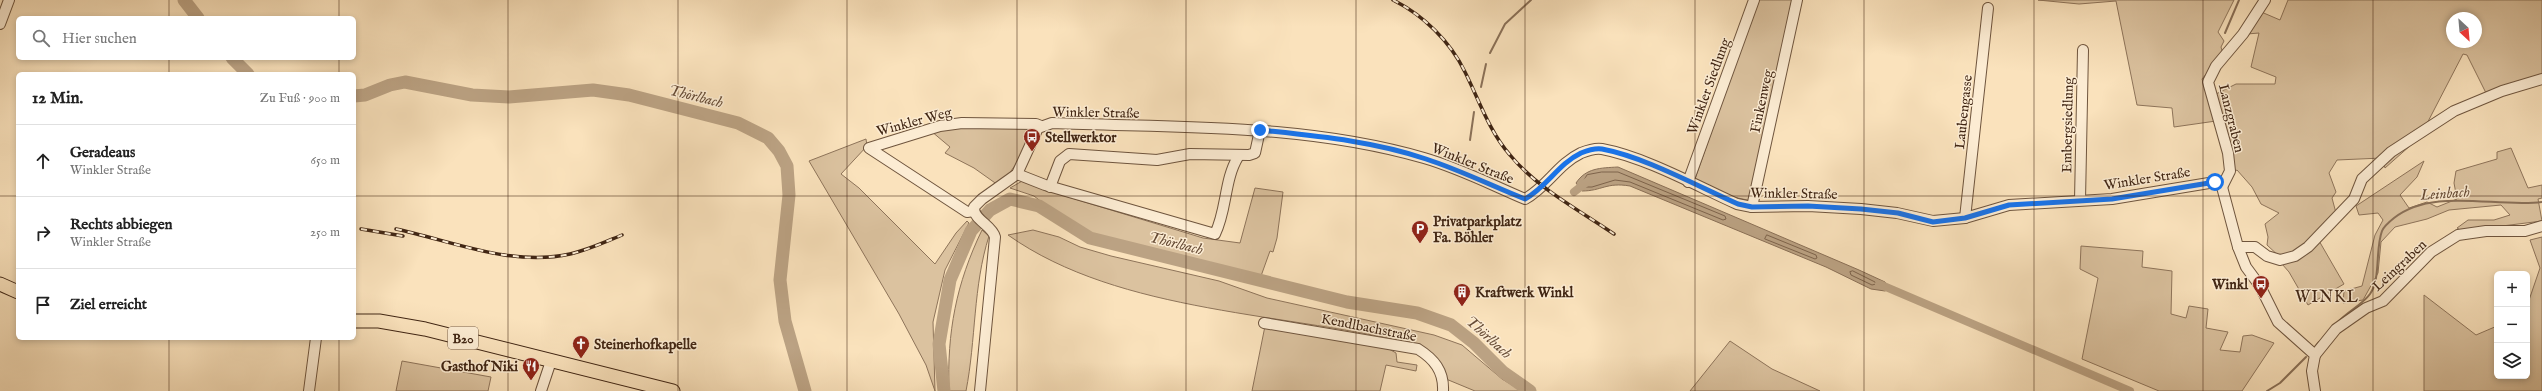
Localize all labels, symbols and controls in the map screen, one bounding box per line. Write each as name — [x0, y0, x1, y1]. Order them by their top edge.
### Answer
north arrow — [2446, 12, 2482, 48]
search box — [16, 16, 356, 60]
icon: search — [30, 27, 52, 49]
text: Hier suchen — [62, 29, 137, 48]
street label: Winkler Siedlung — [1683, 35, 1735, 137]
street label: Finkenweg — [1746, 67, 1778, 135]
street label: Laubengasse — [1951, 74, 1977, 150]
street label: Embergsiedlung — [2058, 77, 2078, 173]
water label: Thörlbach — [667, 81, 726, 113]
street label: Lanzgraben — [2214, 82, 2248, 155]
text: 12 Min. — [32, 88, 83, 109]
text: Zu Fuß · 900 m — [260, 90, 340, 107]
street label: Winkler Weg — [875, 103, 954, 141]
street label: Winkler Straße — [1052, 103, 1140, 123]
route end — [1251, 121, 1269, 139]
bus stop icon: Stellwerktor — [1022, 127, 1042, 152]
place label: Stellwerktor — [1045, 129, 1117, 147]
street label: Winkler Straße — [1429, 139, 1517, 189]
text: Geradeaus — [70, 143, 135, 162]
icon: ahead — [32, 150, 54, 172]
text: 650 m — [311, 152, 340, 169]
text: Winkler Straße — [70, 162, 151, 179]
street label: Winkler Straße — [2103, 163, 2192, 195]
route start — [2206, 173, 2224, 191]
water label: Leinbach — [2419, 182, 2471, 205]
street label: Winkler Straße — [1750, 184, 1838, 204]
place label: Privatparkplatz Fa. Böhler — [1433, 213, 1522, 247]
text: Rechts abbiegen — [70, 215, 173, 234]
parking icon: Privatparkplatz Fa. Böhler — [1410, 219, 1430, 244]
icon: right — [32, 222, 54, 244]
text: 250 m — [310, 224, 340, 241]
water label: Thörlbach — [1147, 228, 1206, 260]
text: Winkler Straße — [70, 234, 151, 251]
street label: Leingraben — [2369, 236, 2431, 295]
map controls — [2494, 271, 2530, 379]
button: + — [2494, 271, 2530, 307]
bus stop icon: Winkl — [2251, 274, 2271, 299]
place label: Winkl — [2211, 276, 2249, 294]
building icon: Kraftwerk Winkl — [1452, 282, 1472, 307]
place label: Kraftwerk Winkl — [1475, 284, 1574, 302]
district label: WINKL — [2295, 288, 2359, 308]
icon: arrive — [32, 294, 54, 316]
text: Ziel erreicht — [70, 295, 147, 314]
button: − — [2494, 307, 2530, 343]
street label: Kendlbachstraße — [1320, 310, 1419, 346]
water label: Thörlbach — [1462, 312, 1516, 363]
road number: B20 — [448, 327, 478, 349]
church icon: Steinerhofkapelle — [571, 334, 591, 359]
place label: Steinerhofkapelle — [594, 336, 697, 354]
button: layers — [2494, 343, 2530, 379]
restaurant icon: Gasthof Niki — [521, 356, 541, 381]
place label: Gasthof Niki — [441, 358, 518, 376]

